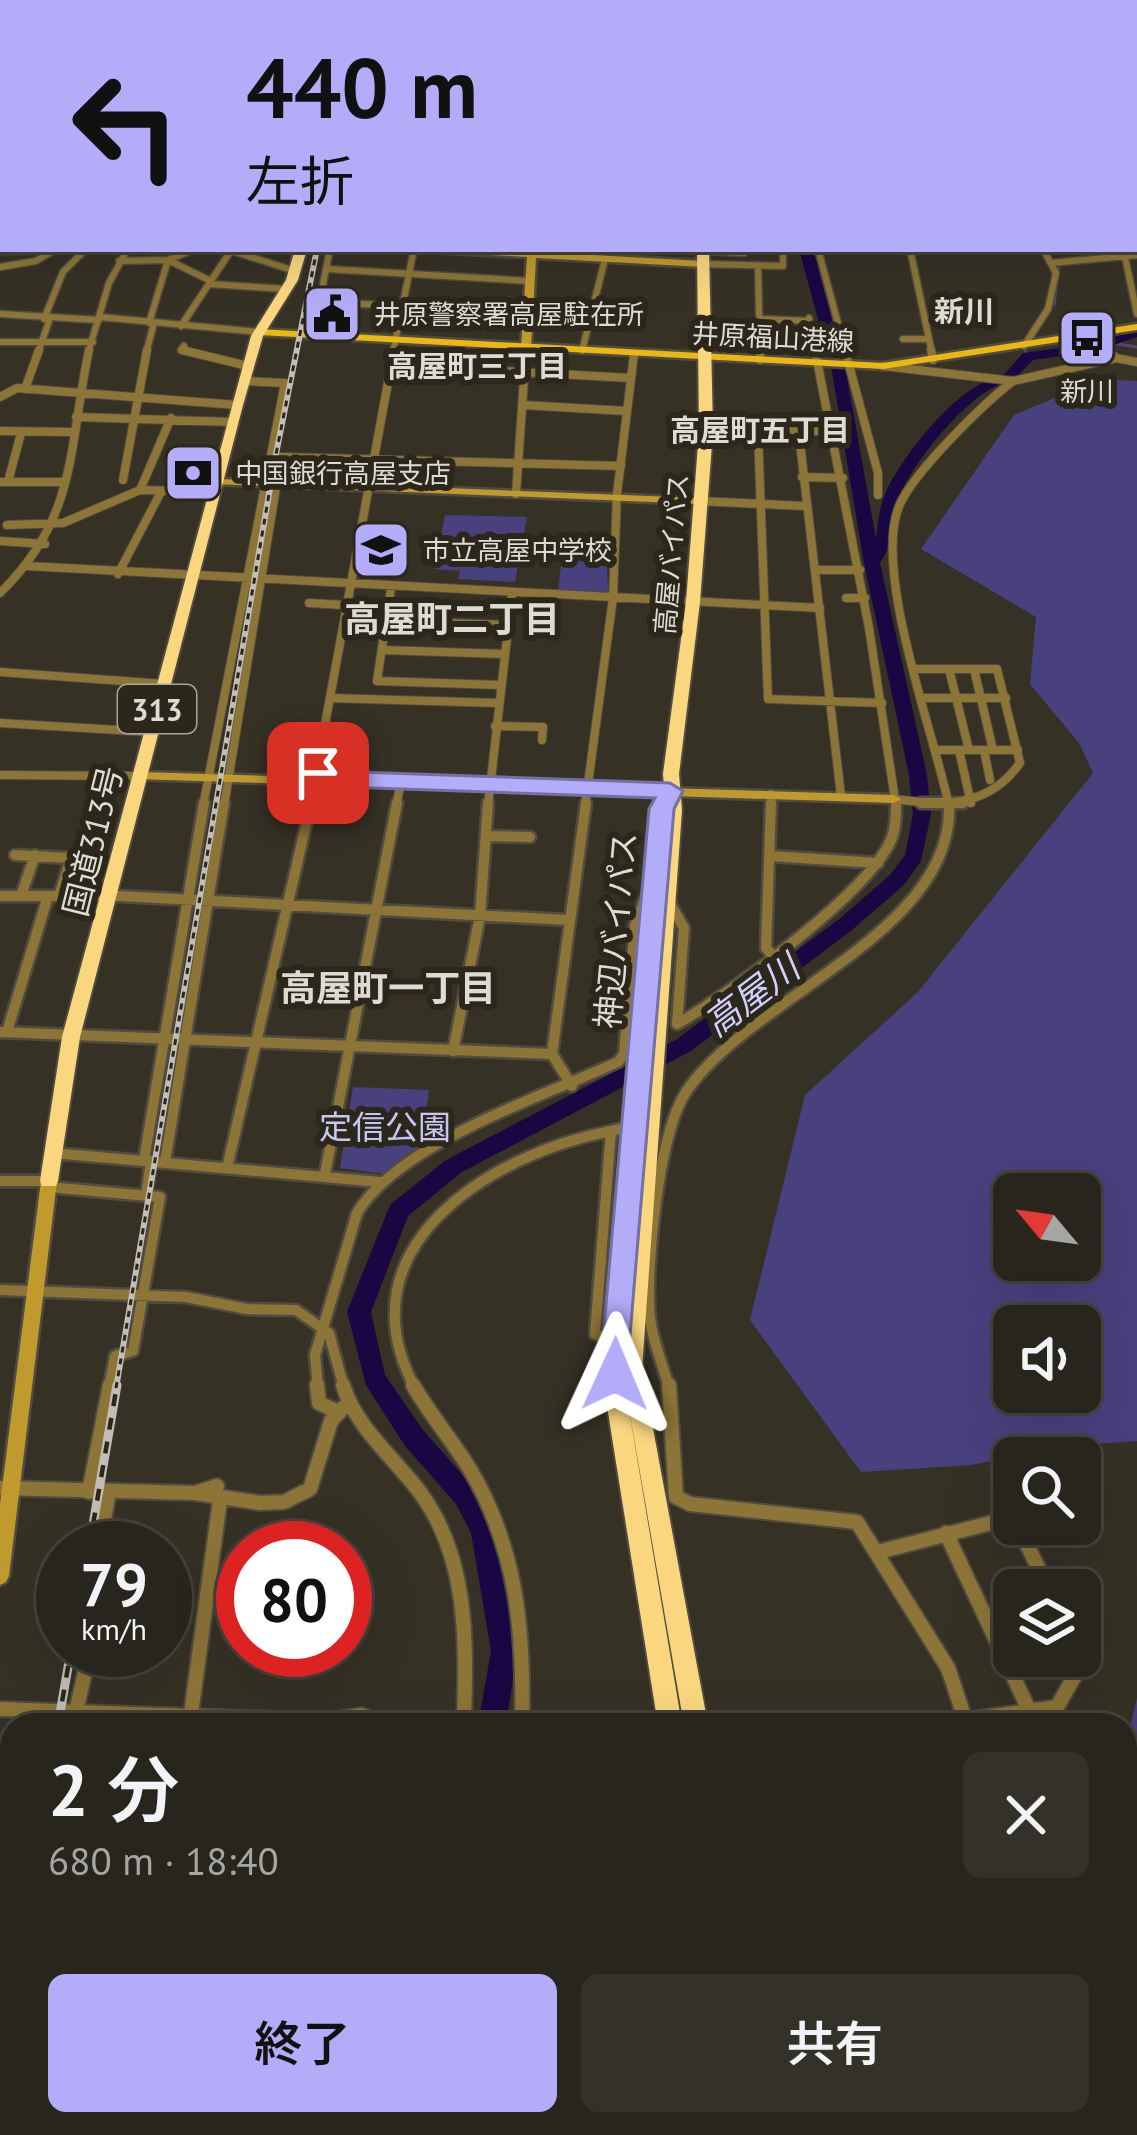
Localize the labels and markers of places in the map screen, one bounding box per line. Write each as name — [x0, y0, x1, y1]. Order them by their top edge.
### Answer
public building icon: 井原警察署高屋駐在所 — [301, 283, 363, 345]
place label: 井原警察署高屋駐在所 — [374, 297, 644, 331]
bus stop icon: 新川 — [1056, 307, 1118, 369]
place label: 新川 — [1060, 374, 1114, 408]
bank icon: 中国銀行高屋支店 — [162, 442, 224, 504]
place label: 中国銀行高屋支店 — [235, 456, 451, 490]
school or university icon: 市立高屋中学校 — [350, 519, 412, 581]
place label: 市立高屋中学校 — [423, 533, 612, 567]
pin — [267, 722, 369, 824]

